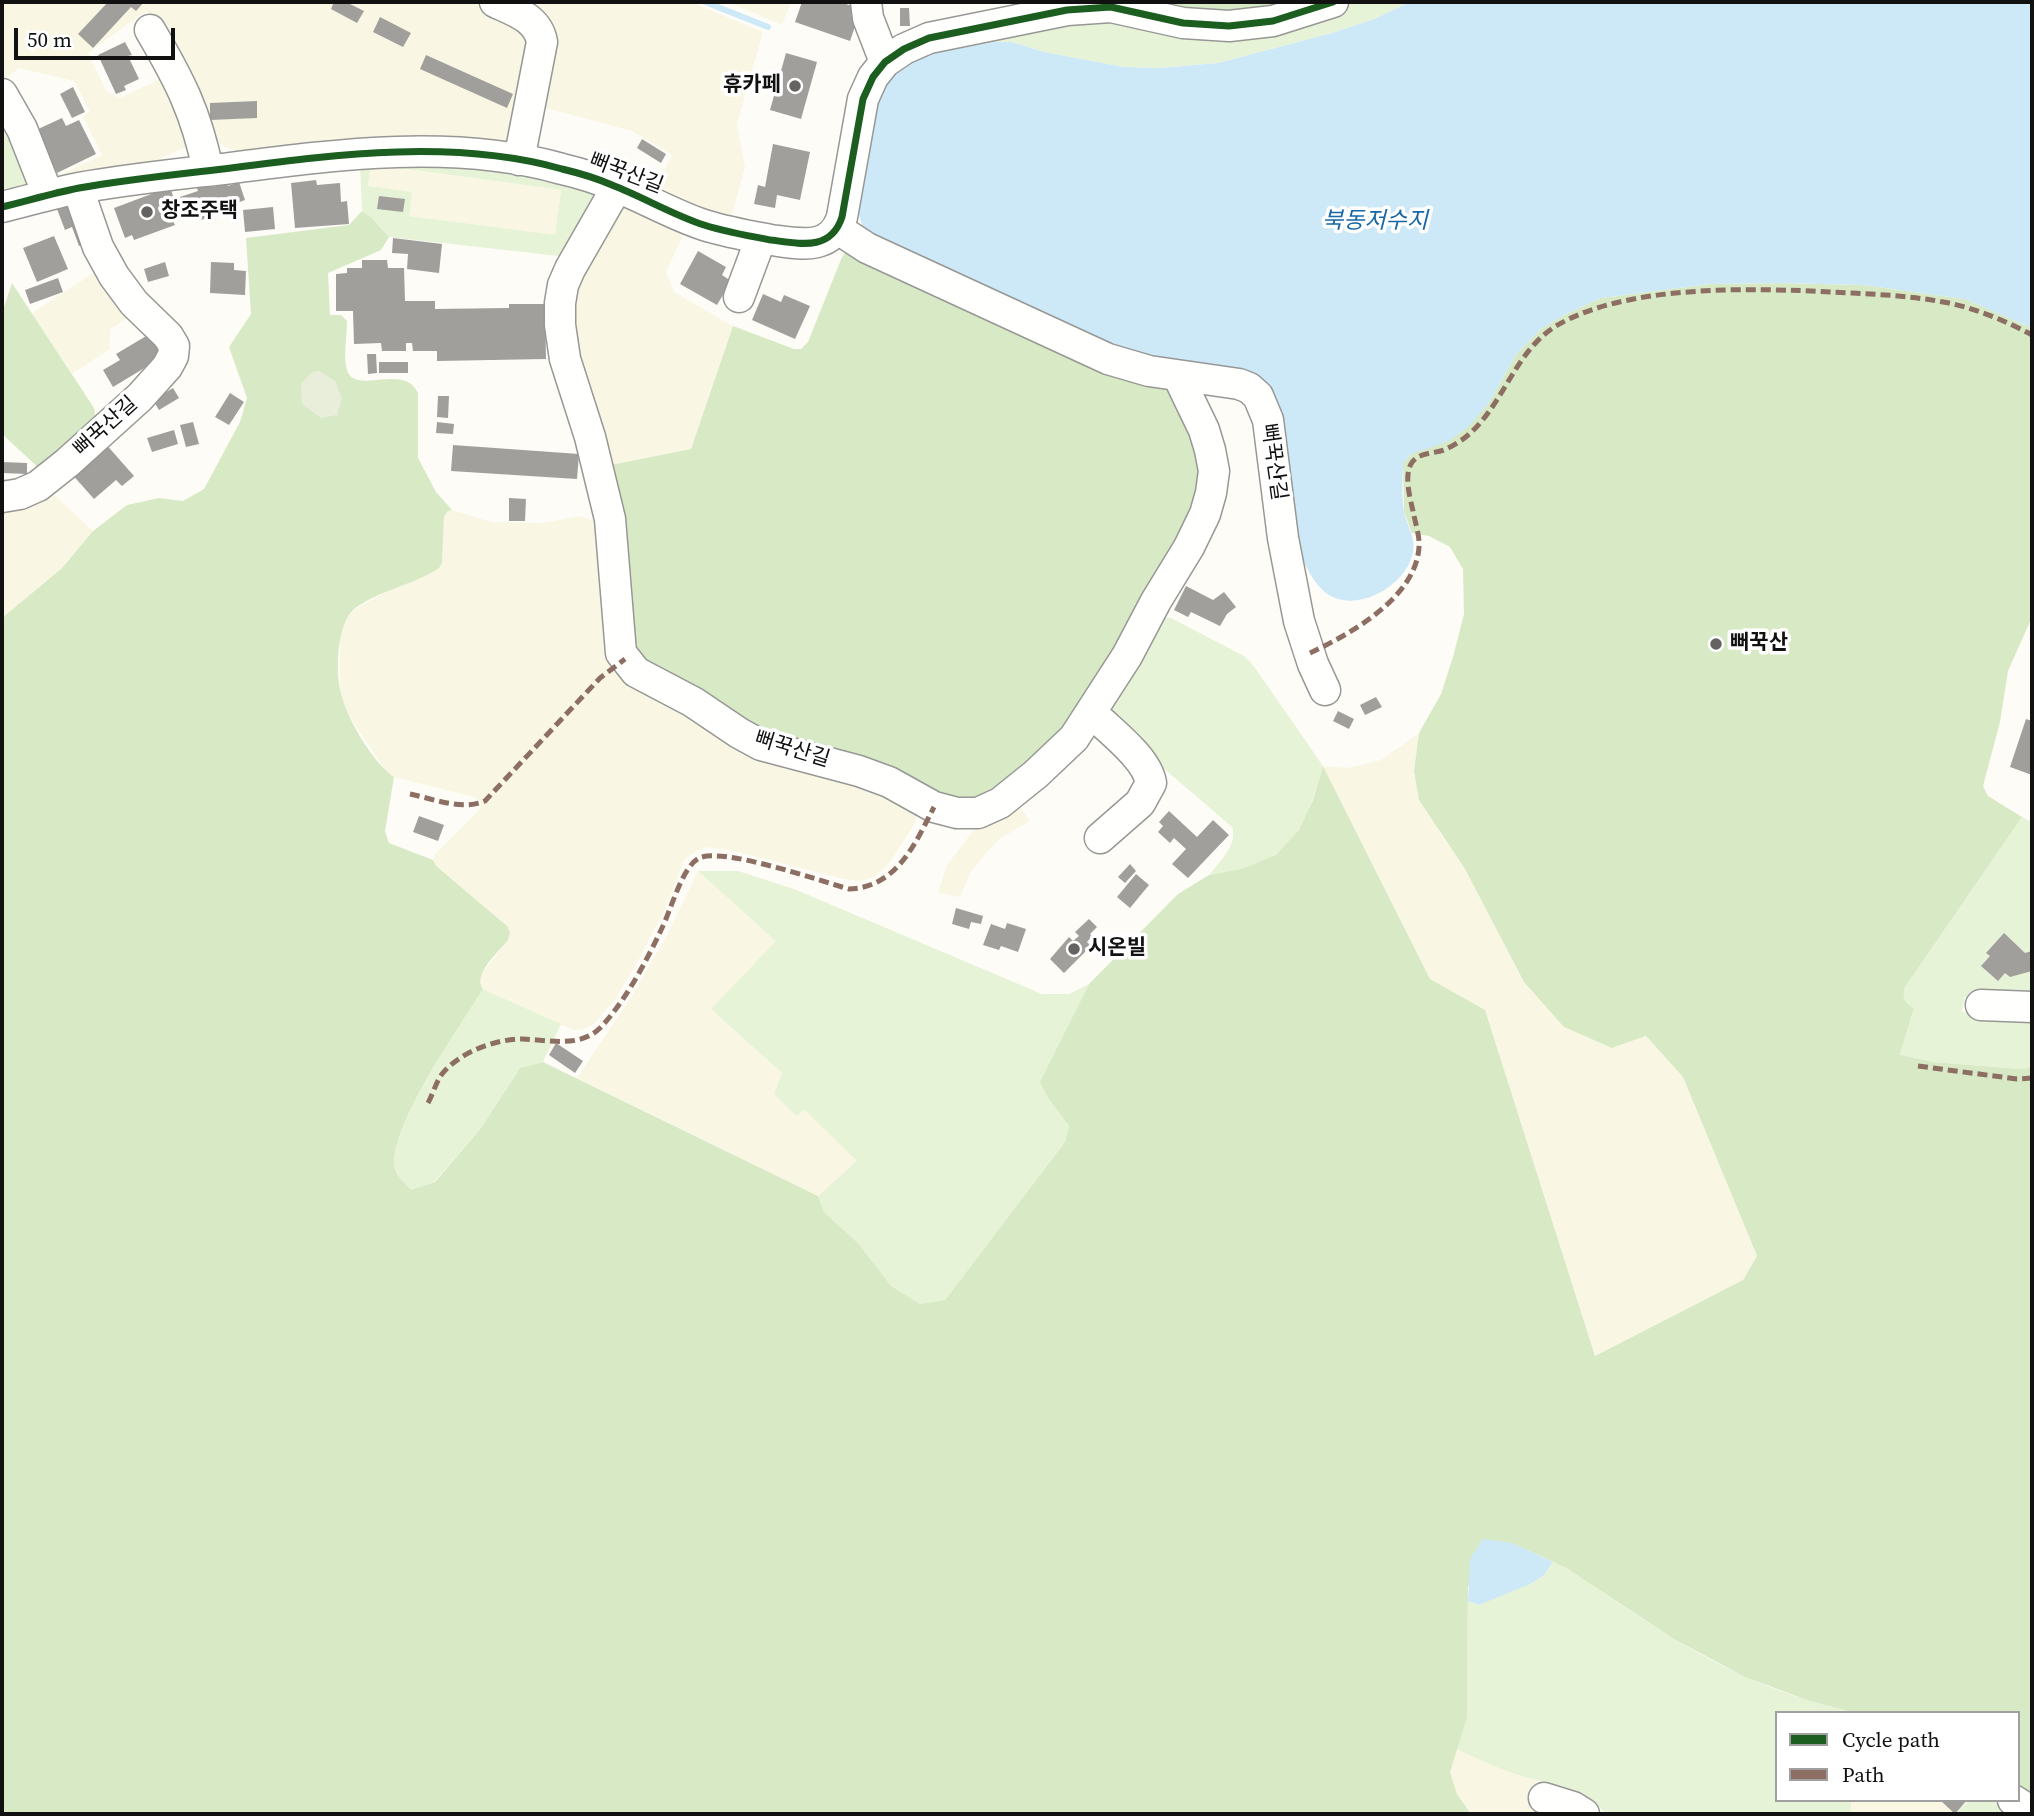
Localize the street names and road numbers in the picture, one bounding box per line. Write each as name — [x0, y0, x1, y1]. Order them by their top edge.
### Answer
street label: 뻐꾹산길 — [585, 148, 667, 200]
street label: 뻐꾹산길 — [69, 392, 143, 462]
street label: 뻐꾹산길 — [1255, 422, 1291, 502]
street label: 뻐꾹산길 — [751, 727, 833, 773]

